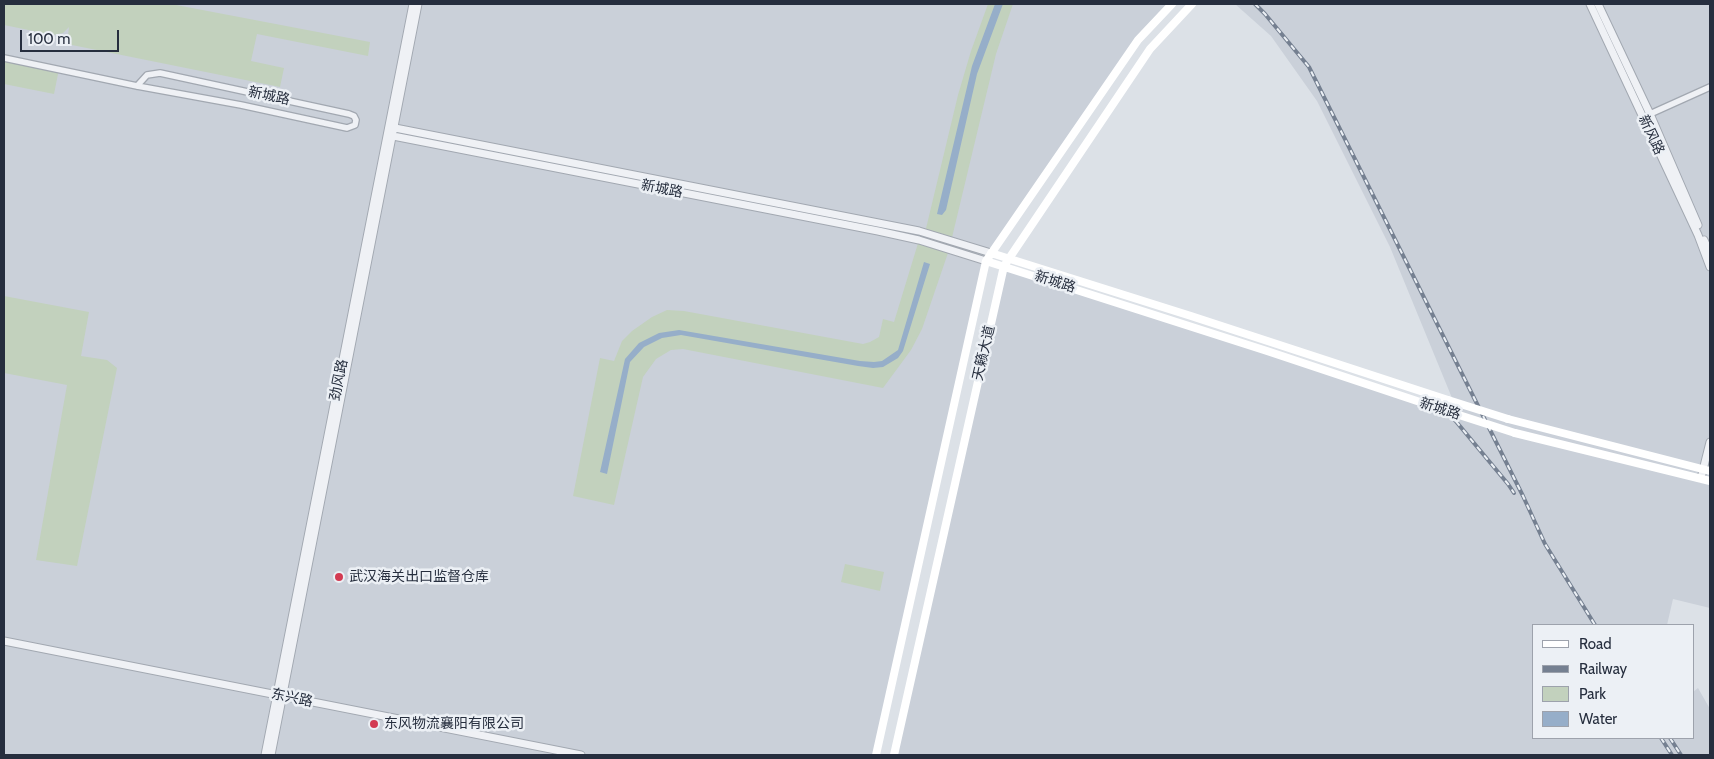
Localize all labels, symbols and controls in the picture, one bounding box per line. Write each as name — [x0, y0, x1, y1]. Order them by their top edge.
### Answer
scale bar — [22, 20, 121, 52]
text: 100 m — [28, 30, 70, 48]
street label: 新城路 — [247, 83, 291, 109]
street label: 新风路 — [1635, 112, 1667, 158]
street label: 新城路 — [640, 177, 684, 201]
street label: 新城路 — [1032, 268, 1078, 296]
street label: 天籁大道 — [970, 324, 998, 382]
street label: 劲风路 — [327, 358, 351, 402]
street label: 新城路 — [1417, 395, 1463, 423]
place label: 武汉海关出口监督仓库 — [349, 569, 489, 585]
marker: 武汉海关出口监督仓库 — [333, 571, 345, 583]
legend — [1532, 624, 1694, 739]
text: Road — [1579, 635, 1612, 653]
text: Railway — [1579, 660, 1627, 678]
street label: 东兴路 — [270, 685, 314, 711]
text: Park — [1579, 685, 1606, 703]
text: Water — [1579, 710, 1617, 728]
place label: 东风物流襄阳有限公司 — [384, 716, 524, 732]
marker: 东风物流襄阳有限公司 — [368, 718, 380, 730]

